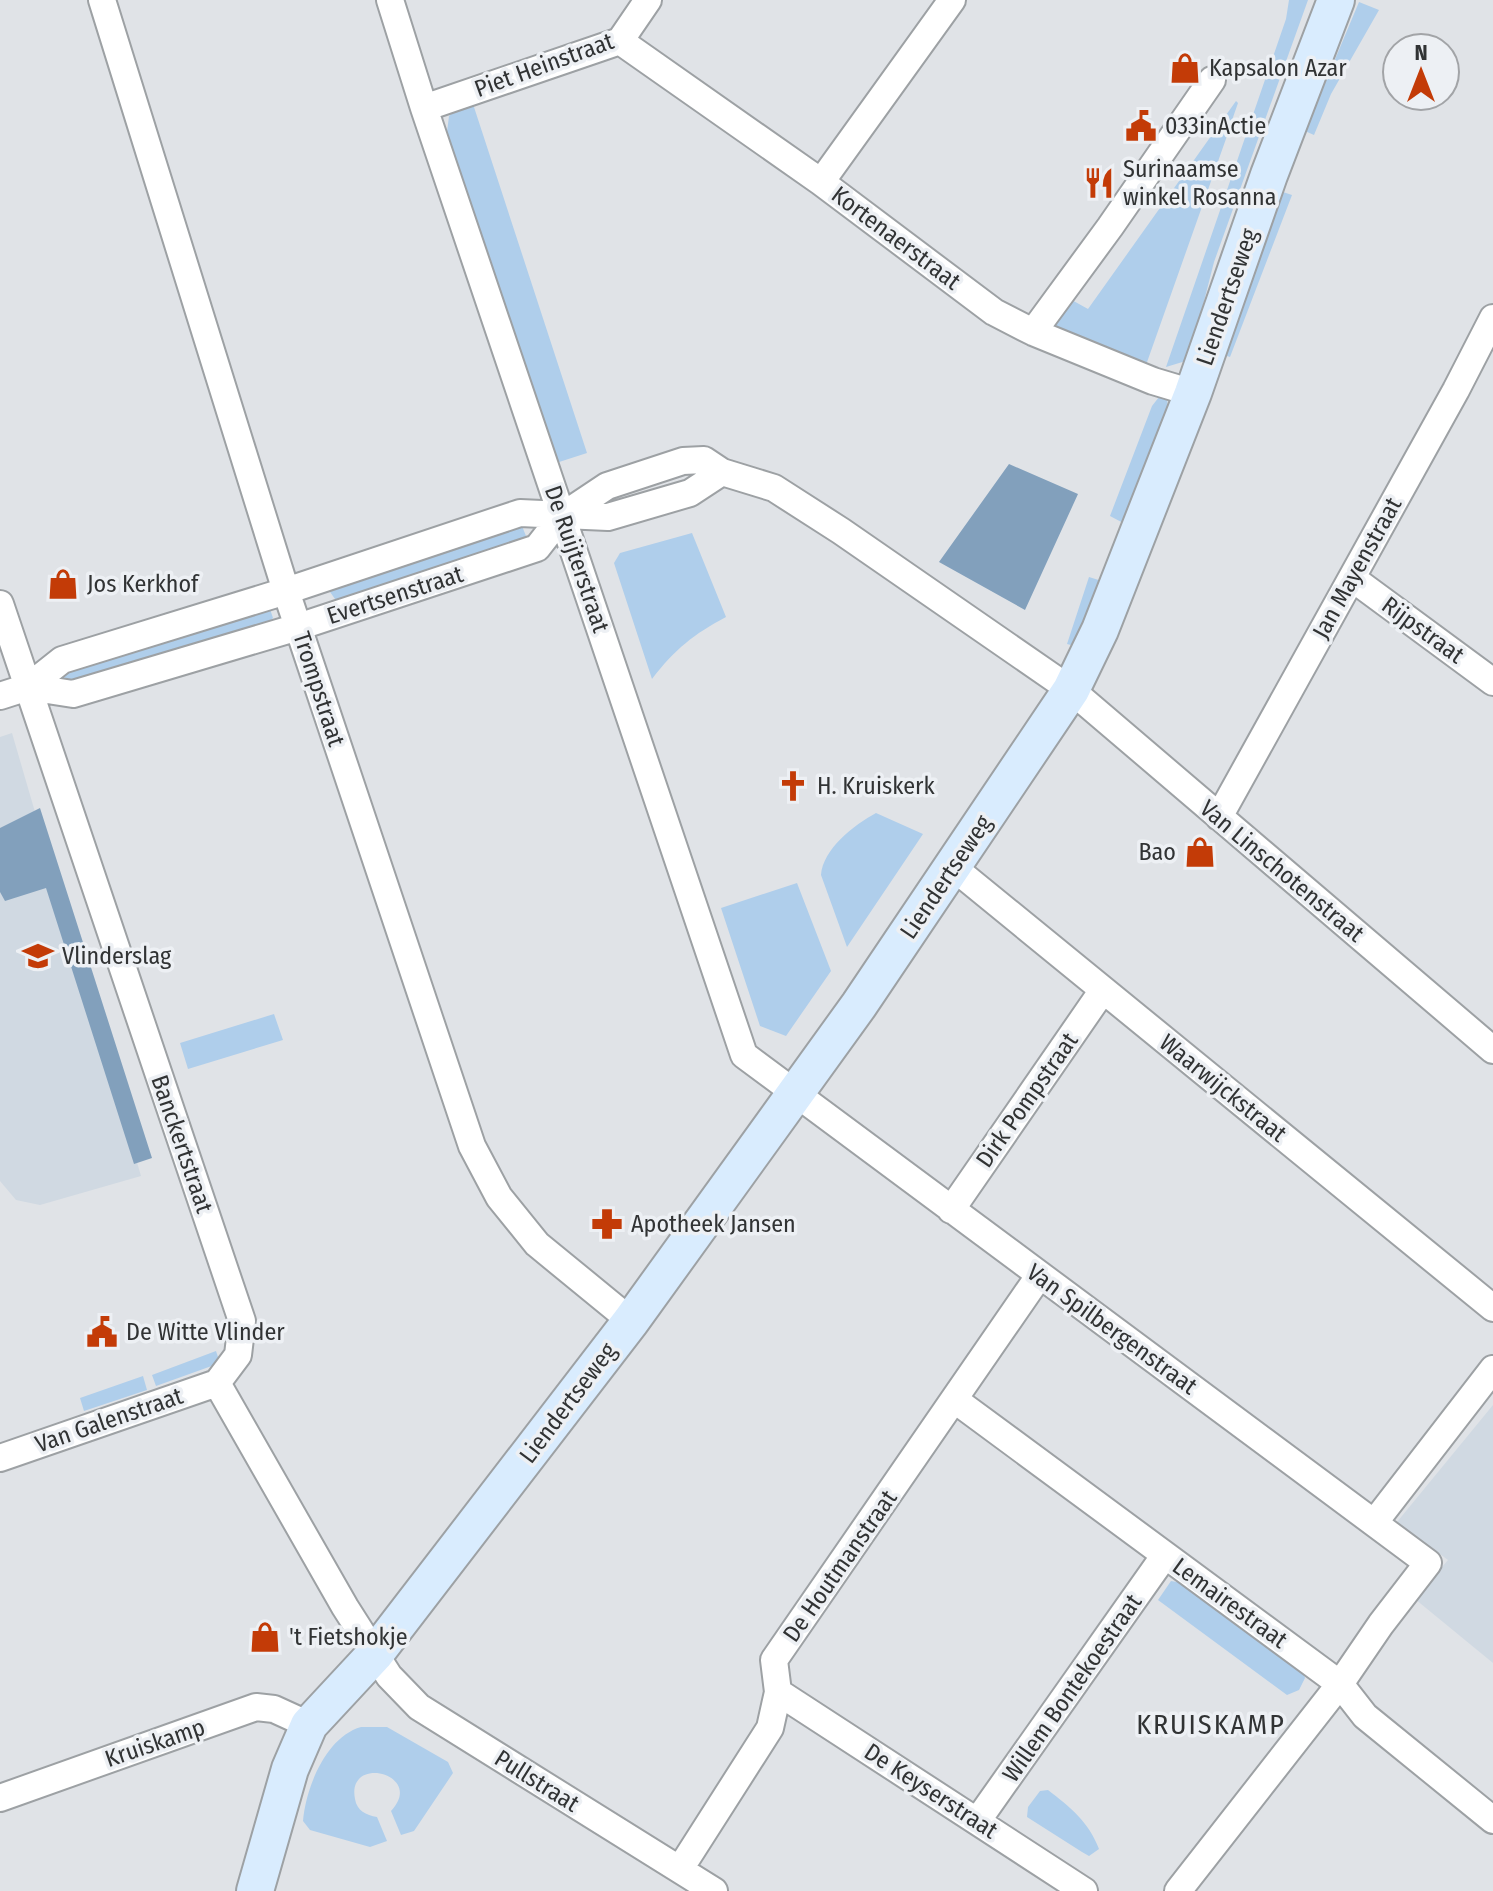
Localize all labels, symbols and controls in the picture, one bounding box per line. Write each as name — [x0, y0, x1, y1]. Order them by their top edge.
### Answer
street label: Piet Heinstraat — [471, 27, 618, 103]
north arrow — [1381, 32, 1461, 112]
text: N — [1414, 39, 1428, 66]
shop icon: Kapsalon Azar — [1168, 51, 1202, 85]
place label: Kapsalon Azar — [1209, 54, 1347, 82]
public building icon: 033inActie — [1124, 109, 1158, 143]
place label: 033inActie — [1165, 112, 1266, 140]
place label: Surinaamse winkel Rosanna — [1123, 155, 1276, 211]
restaurant icon: Surinaamse winkel Rosanna — [1082, 166, 1116, 200]
street label: Kortenaerstraat — [826, 180, 966, 296]
street label: Liendertseweg — [1190, 224, 1264, 369]
street label: De Ruijterstraat — [539, 482, 615, 636]
street label: Jan Mayenstraat — [1307, 492, 1407, 644]
street label: Evertsenstraat — [324, 560, 467, 630]
shop icon: Jos Kerkhof — [46, 567, 80, 601]
place label: Jos Kerkhof — [87, 570, 200, 598]
street label: Rijpstraat — [1376, 591, 1470, 669]
street label: Trompstraat — [287, 628, 351, 750]
church icon: H. Kruiskerk — [776, 769, 810, 803]
place label: H. Kruiskerk — [817, 772, 935, 800]
street label: Van Linschotenstraat — [1194, 794, 1370, 948]
street label: Liendertseweg — [894, 809, 998, 944]
shop icon: Bao — [1183, 835, 1217, 869]
place label: Bao — [1138, 838, 1176, 866]
school or university icon: Vlinderslag — [21, 939, 55, 973]
place label: Vlinderslag — [62, 942, 172, 970]
street label: Dirk Pompstraat — [970, 1027, 1084, 1173]
street label: Waarwijckstraat — [1154, 1028, 1292, 1148]
street label: Banckertstraat — [145, 1071, 219, 1217]
pharmacy icon: Apotheek Jansen — [590, 1207, 624, 1241]
place label: Apotheek Jansen — [631, 1210, 796, 1238]
street label: Van Spilbergenstraat — [1021, 1258, 1203, 1400]
public building icon: De Witte Vlinder — [85, 1315, 119, 1349]
place label: De Witte Vlinder — [126, 1318, 285, 1346]
street label: Liendertseweg — [514, 1337, 623, 1469]
street label: Van Galenstraat — [32, 1382, 187, 1458]
street label: De Houtmanstraat — [777, 1485, 903, 1647]
street label: Lemairestraat — [1167, 1552, 1293, 1654]
street label: Willem Bontekoestraat — [997, 1589, 1147, 1787]
shop icon: 't Fietshokje — [248, 1620, 282, 1654]
place label: 't Fietshokje — [289, 1623, 408, 1651]
district label: KRUISKAMP — [1136, 1708, 1286, 1741]
street label: Kruiskamp — [101, 1713, 209, 1773]
street label: De Keyserstraat — [859, 1738, 1003, 1845]
street label: Pullstraat — [490, 1744, 584, 1818]

